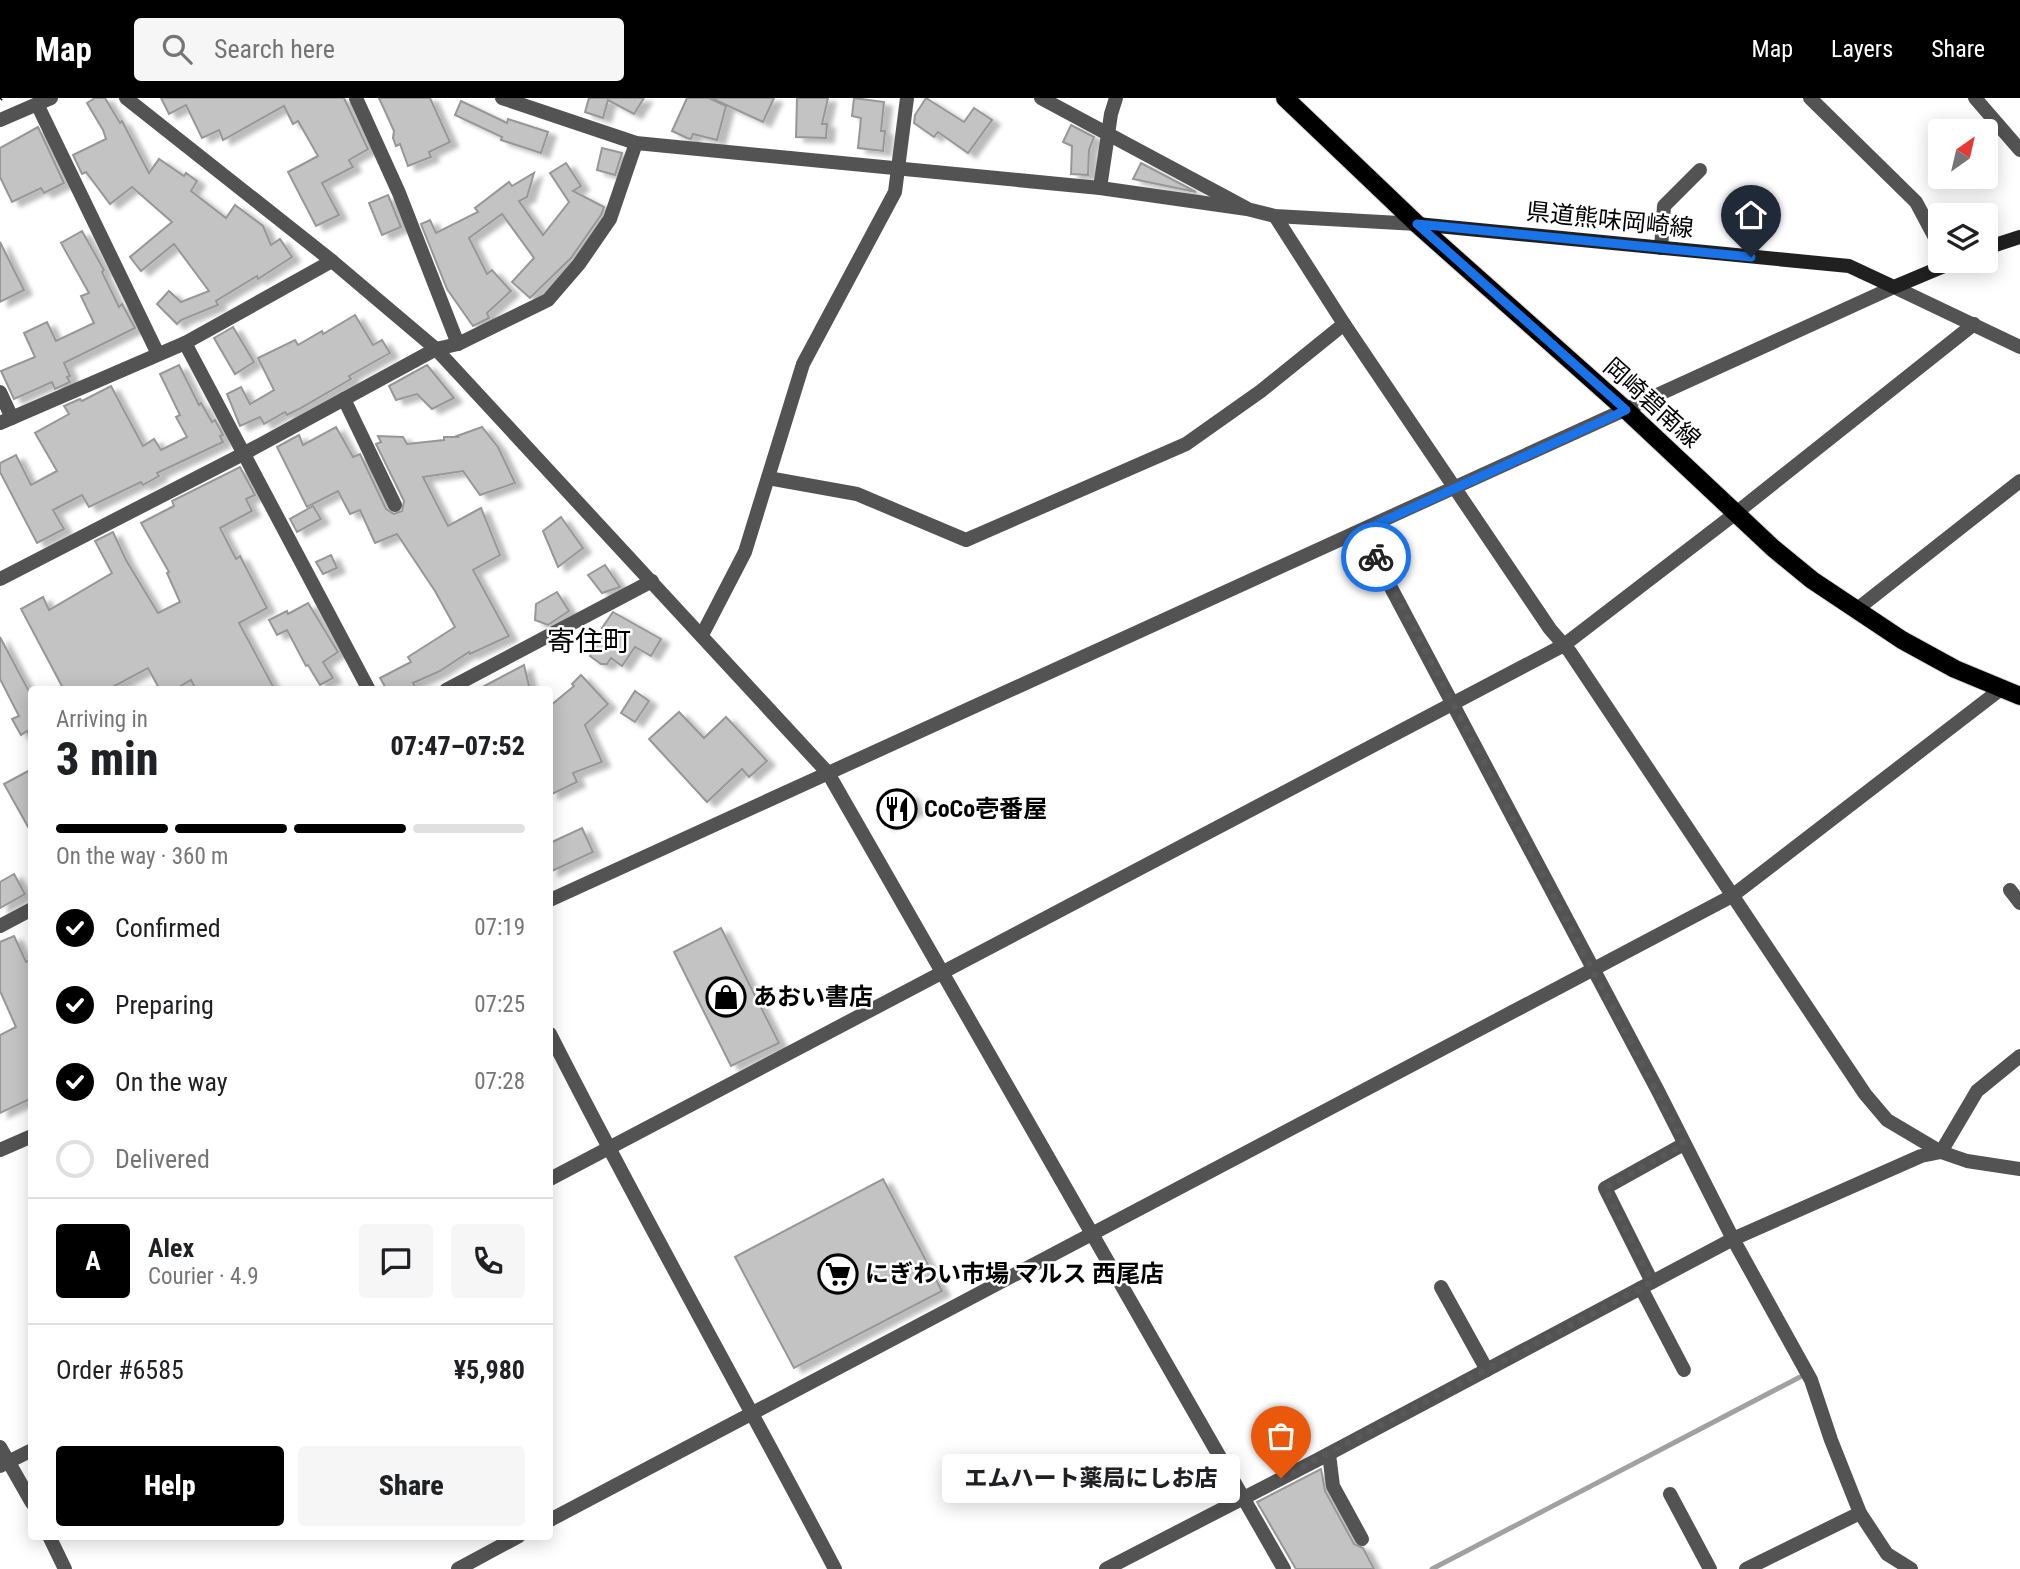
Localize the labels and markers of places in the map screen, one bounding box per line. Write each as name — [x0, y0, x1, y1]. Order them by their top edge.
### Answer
pin — [1721, 185, 1781, 257]
restaurant icon: CoCo壱番屋 — [876, 788, 918, 830]
place label: CoCo壱番屋 — [924, 795, 1047, 823]
shop icon: あおい書店 — [705, 976, 747, 1018]
place label: あおい書店 — [753, 983, 873, 1011]
supermarket icon: にぎわい市場 マルス 西尾店 — [817, 1253, 859, 1295]
place label: にぎわい市場 マルス 西尾店 — [865, 1260, 1164, 1288]
pin — [1251, 1406, 1311, 1478]
callout: エムハート薬局にしお店 — [942, 1454, 1239, 1502]

